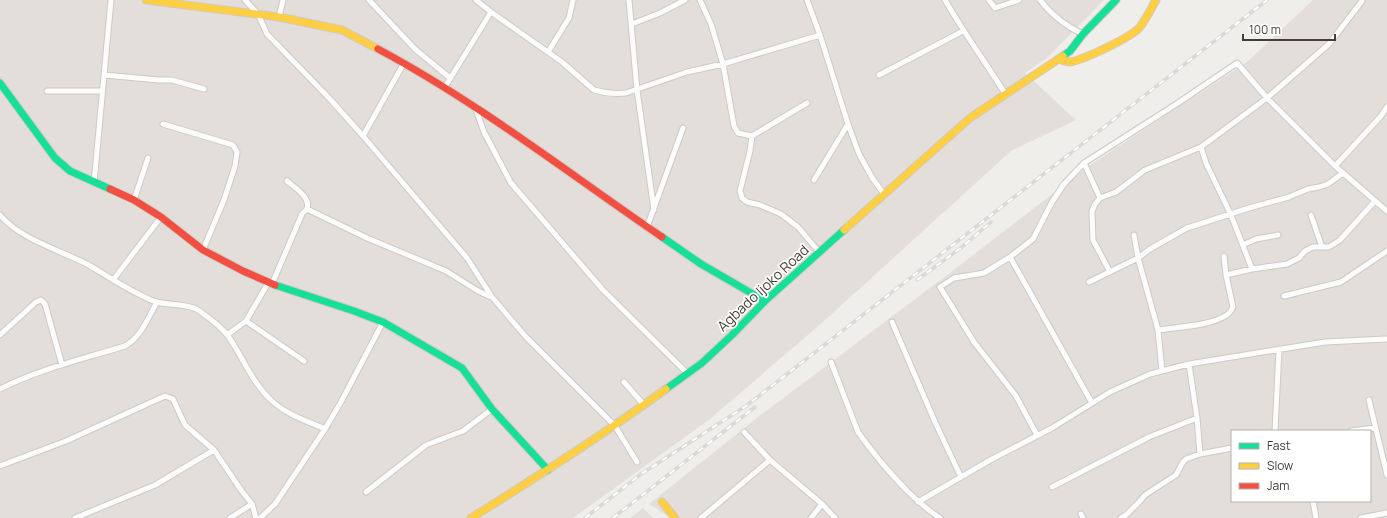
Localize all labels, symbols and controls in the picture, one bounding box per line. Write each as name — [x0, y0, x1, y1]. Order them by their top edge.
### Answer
scale bar — [1243, 16, 1335, 42]
text: 100 m — [1249, 21, 1281, 38]
street label: Agbado Ijoko Road — [713, 240, 813, 335]
legend — [1231, 430, 1371, 502]
text: Fast — [1267, 437, 1291, 454]
text: Slow — [1267, 457, 1293, 474]
text: Jam — [1267, 477, 1289, 494]

